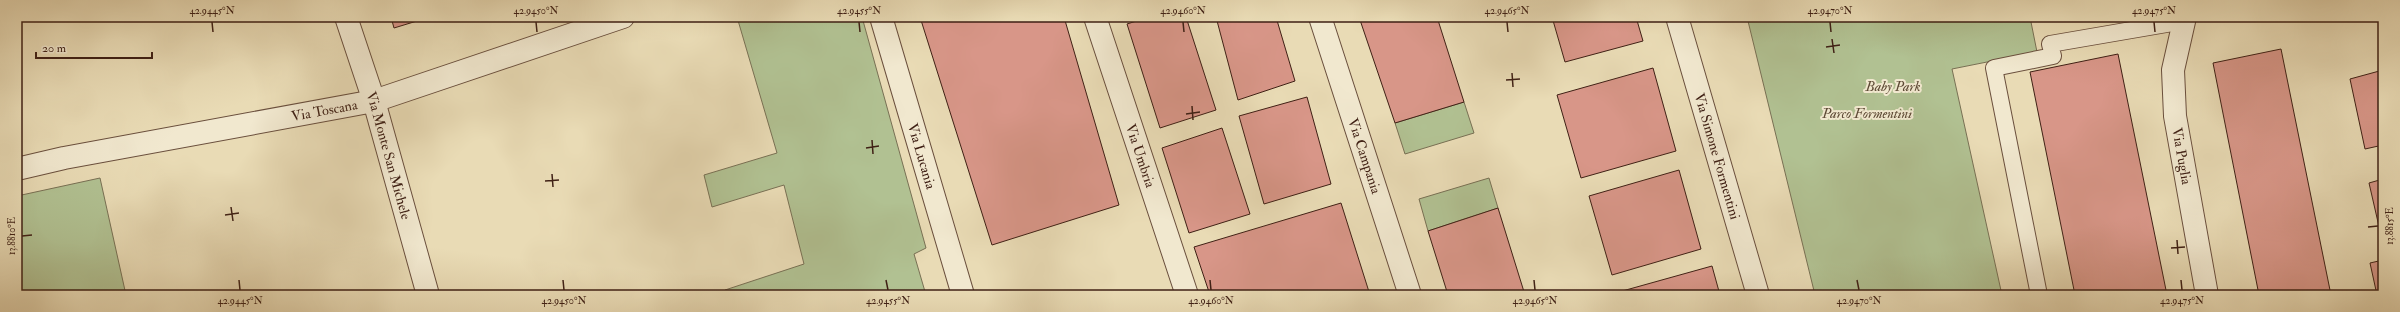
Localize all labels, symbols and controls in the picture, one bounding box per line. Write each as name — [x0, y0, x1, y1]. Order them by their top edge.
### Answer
text: 42.9445°N — [189, 5, 235, 17]
text: 42.9450°N — [514, 5, 558, 17]
text: 42.9455°N — [837, 5, 881, 17]
text: 42.9460°N — [1160, 5, 1206, 17]
text: 42.9465°N — [1485, 5, 1529, 17]
text: 42.9470°N — [1808, 5, 1852, 17]
text: 42.9475°N — [2132, 5, 2176, 17]
scale bar — [36, 34, 152, 60]
text: 20 m — [42, 41, 67, 56]
park label: Baby Park — [1864, 78, 1921, 95]
street label: Via Monte San Michele — [362, 89, 415, 222]
street label: Via Simone Formentini — [1691, 91, 1744, 222]
street label: Via Toscana — [290, 96, 359, 125]
park label: Parco Formentini — [1821, 105, 1912, 122]
street label: Via Campania — [1344, 116, 1385, 196]
street label: Via Lucania — [904, 121, 939, 191]
street label: Via Umbria — [1122, 122, 1159, 190]
street label: Via Puglia — [2168, 126, 2195, 186]
text: 13.8815°E — [2384, 207, 2396, 245]
text: 13.8810°E — [6, 217, 18, 255]
text: 42.9445°N — [217, 295, 263, 307]
text: 42.9450°N — [542, 295, 586, 307]
text: 42.9455°N — [866, 295, 910, 307]
text: 42.9460°N — [1188, 295, 1234, 307]
text: 42.9465°N — [1513, 295, 1557, 307]
text: 42.9470°N — [1837, 295, 1881, 307]
text: 42.9475°N — [2160, 295, 2204, 307]

